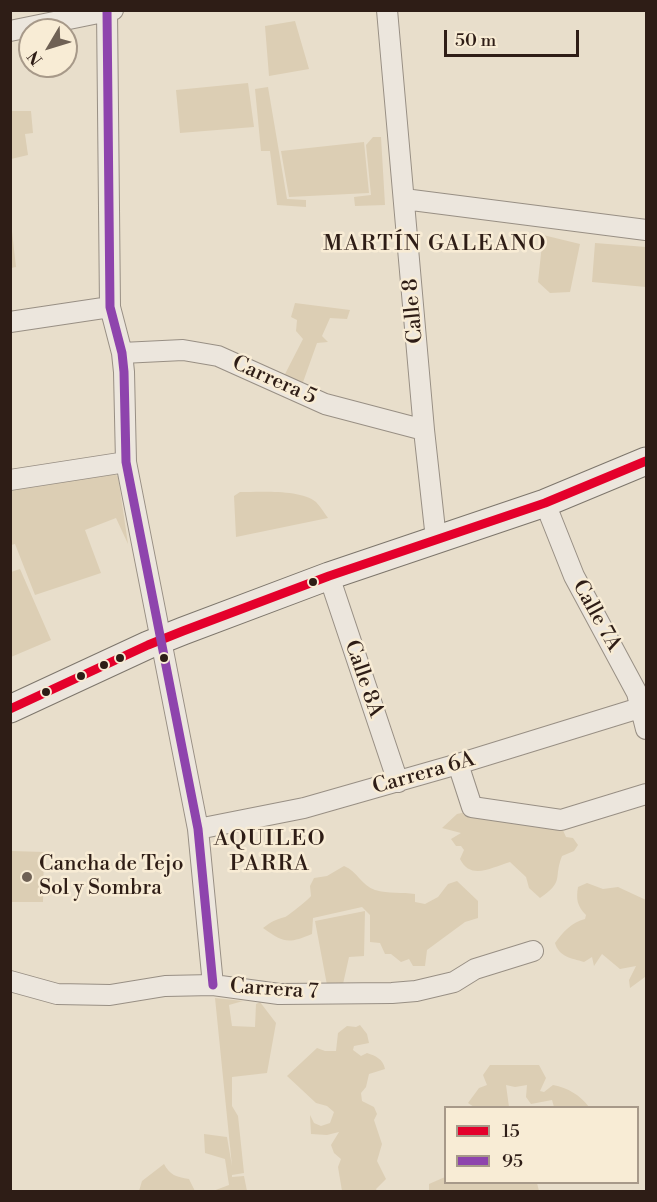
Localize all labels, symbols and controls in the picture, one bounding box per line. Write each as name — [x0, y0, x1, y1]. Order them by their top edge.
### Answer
north arrow — [18, 18, 78, 78]
scale bar — [447, 18, 582, 56]
text: 50 m — [455, 29, 496, 52]
text: N — [24, 47, 47, 69]
district label: MARTÍN GALEANO — [323, 232, 547, 258]
street label: Calle 8 — [399, 277, 429, 345]
street label: Carrera 5 — [228, 351, 320, 411]
unlabelled marker — [307, 576, 319, 588]
street label: Calle 7A — [566, 576, 626, 656]
street label: Calle 8A — [338, 637, 388, 721]
unlabelled marker — [114, 652, 126, 664]
unlabelled marker — [158, 652, 170, 664]
unlabelled marker — [98, 659, 110, 671]
unlabelled marker — [75, 670, 87, 682]
unlabelled marker — [40, 686, 52, 698]
street label: Carrera 6A — [370, 747, 478, 801]
district label: AQUILEO PARRA — [214, 827, 326, 878]
place label: Cancha de Tejo Sol y Sombra — [39, 852, 184, 902]
marker: Cancha de Tejo Sol y Sombra — [20, 870, 34, 884]
street label: Carrera 7 — [229, 974, 319, 1006]
legend — [444, 1106, 639, 1184]
text: 15 — [502, 1120, 520, 1143]
text: 95 — [502, 1150, 523, 1173]

